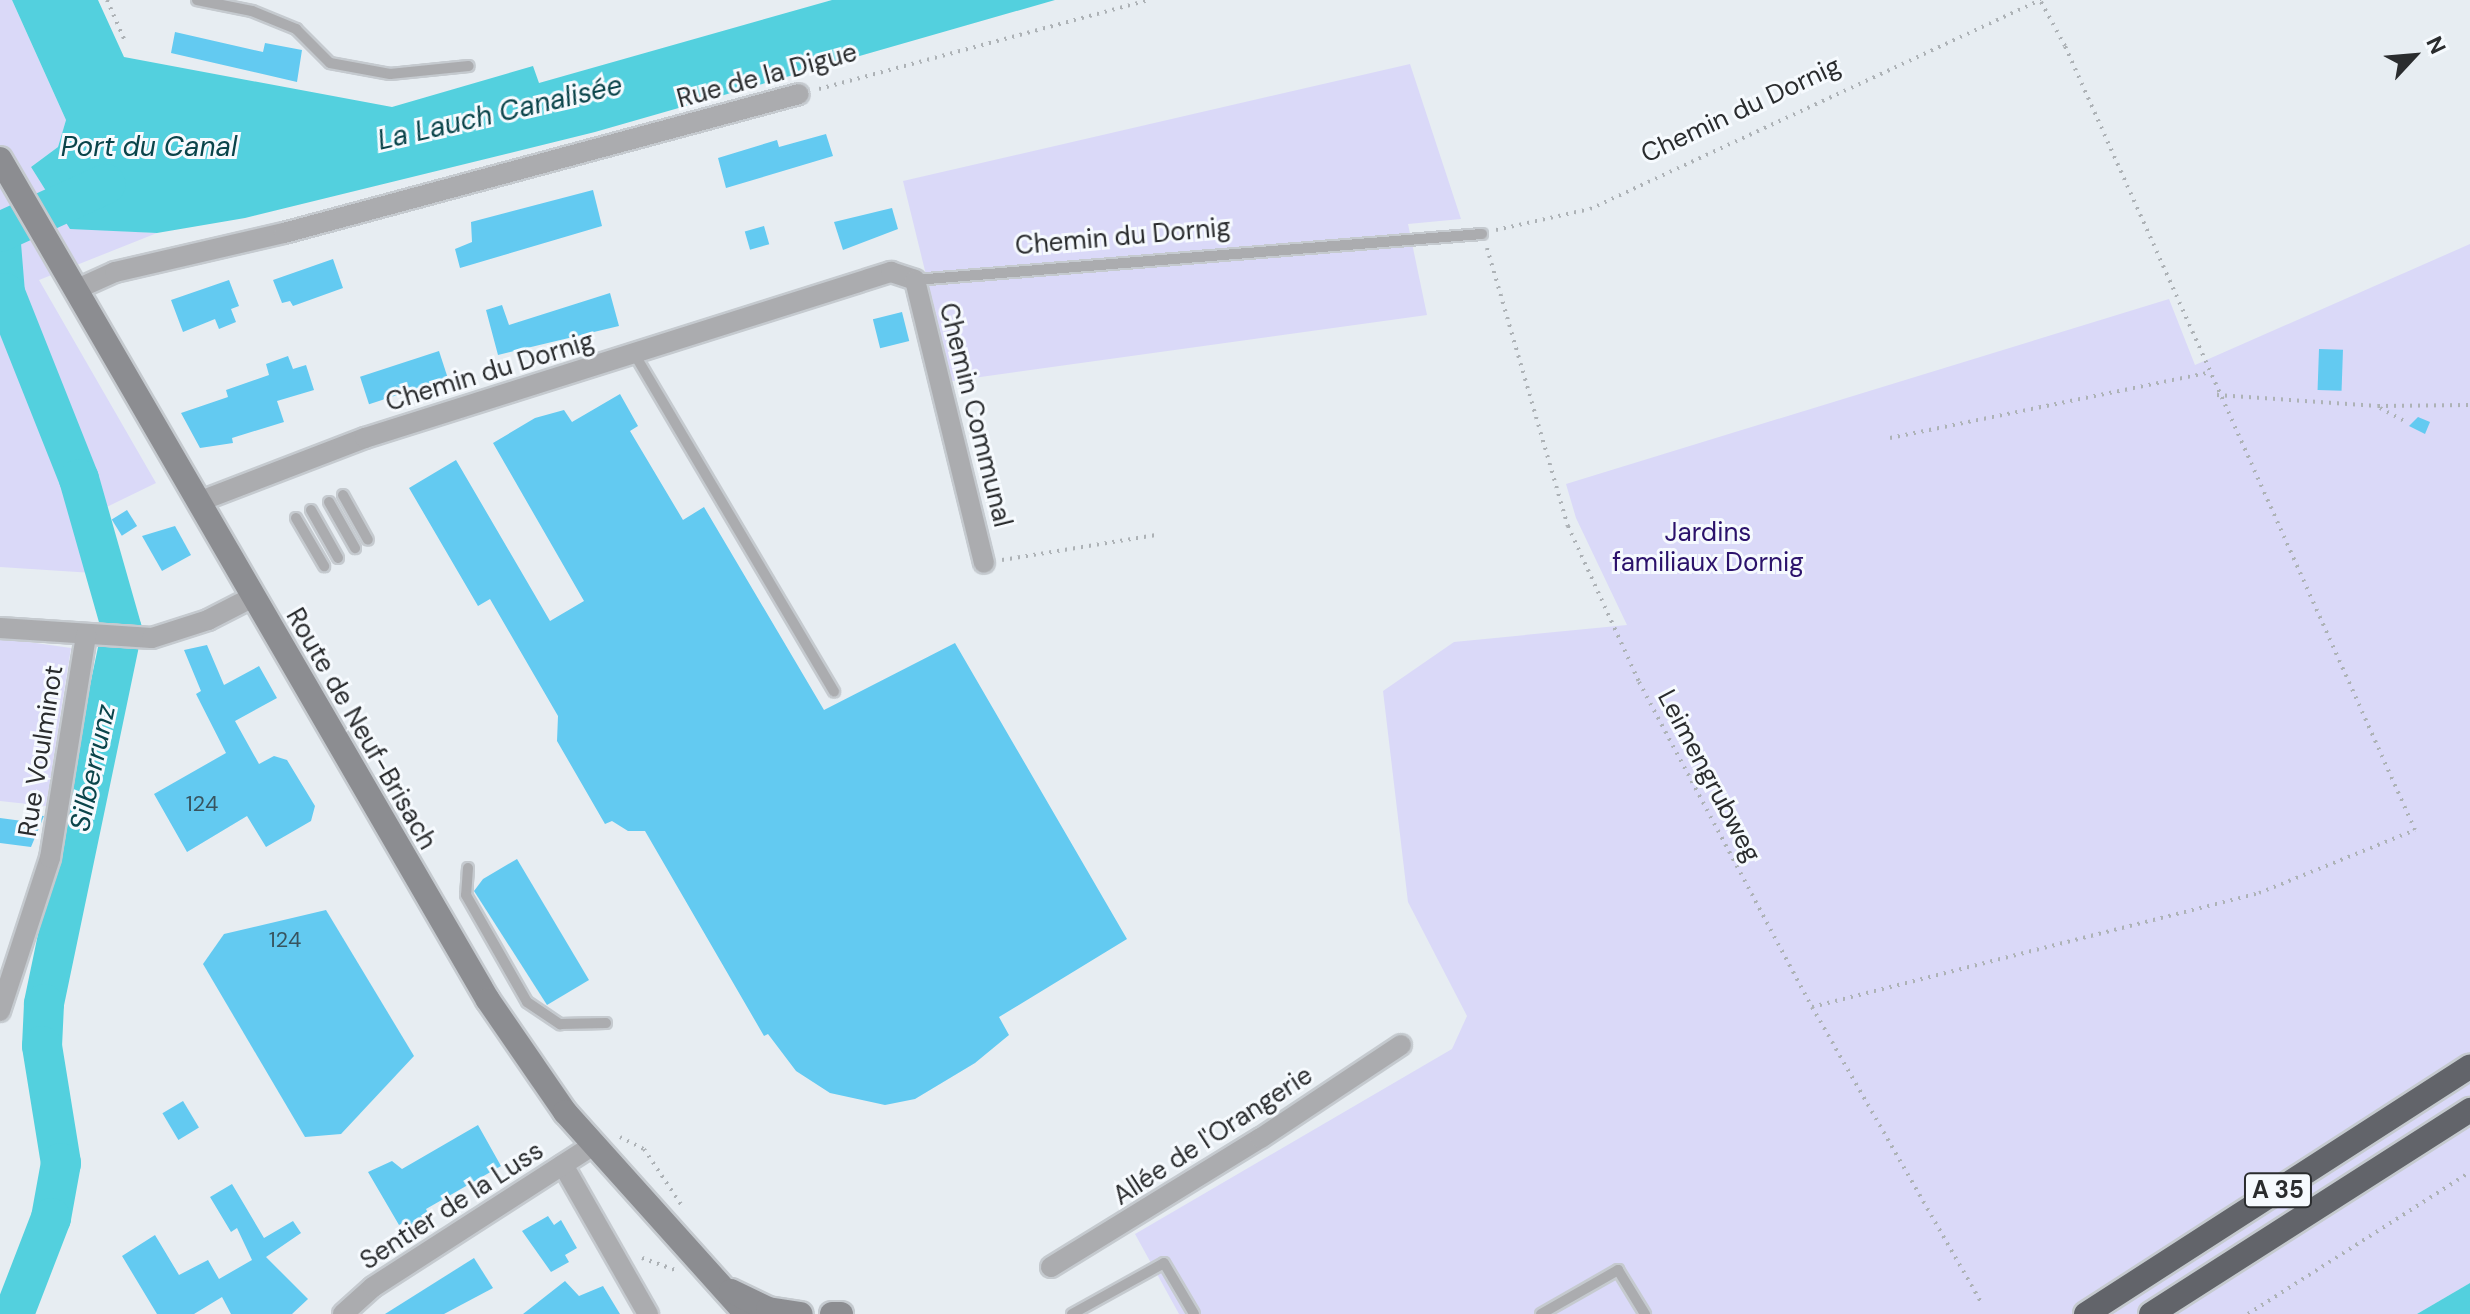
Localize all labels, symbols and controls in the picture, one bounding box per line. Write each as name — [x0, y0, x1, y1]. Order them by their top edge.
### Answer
north arrow — [2374, 16, 2454, 96]
text: N — [2419, 32, 2453, 59]
street label: Rue de la Digue — [674, 37, 860, 115]
street label: Chemin du Dornig — [1636, 50, 1846, 170]
water label: La Lauch Canalisée — [374, 68, 626, 158]
water label: Port du Canal — [61, 130, 237, 164]
street label: Chemin du Dornig — [1014, 212, 1232, 262]
street label: Chemin Communal — [932, 300, 1018, 530]
street label: Chemin du Dornig — [382, 325, 598, 419]
park label: Jardins familiaux Dornig — [1612, 517, 1804, 578]
street label: Route de Neuf-Brisach — [279, 603, 443, 855]
street label: Rue Voulminot — [12, 663, 70, 839]
street label: Leimengrubweg — [1651, 685, 1767, 867]
water label: Silberrunz — [63, 702, 123, 834]
house number: 124 — [186, 791, 218, 817]
house number: 124 — [269, 927, 301, 953]
street label: Allée de l'Orangerie — [1107, 1060, 1319, 1212]
street label: Sentier de la Luss — [355, 1135, 549, 1277]
road number: A 35 — [2242, 1170, 2314, 1210]

